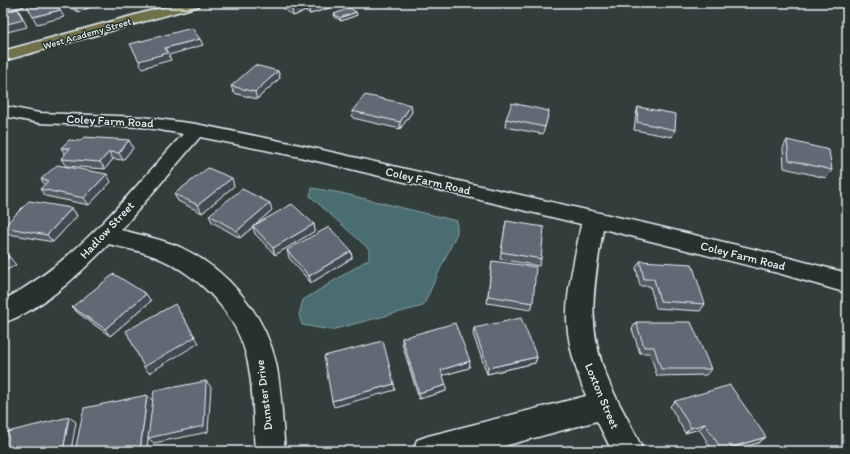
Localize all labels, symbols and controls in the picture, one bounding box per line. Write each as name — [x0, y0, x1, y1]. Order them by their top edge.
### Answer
street label: West Academy Street — [41, 15, 133, 52]
street label: Coley Farm Road — [66, 112, 154, 130]
street label: Coley Farm Road — [384, 164, 473, 198]
street label: Hadlow Street — [77, 198, 137, 262]
street label: Coley Farm Road — [699, 239, 788, 273]
street label: Dunster Drive — [253, 359, 275, 431]
street label: Loxton Street — [582, 361, 622, 431]

